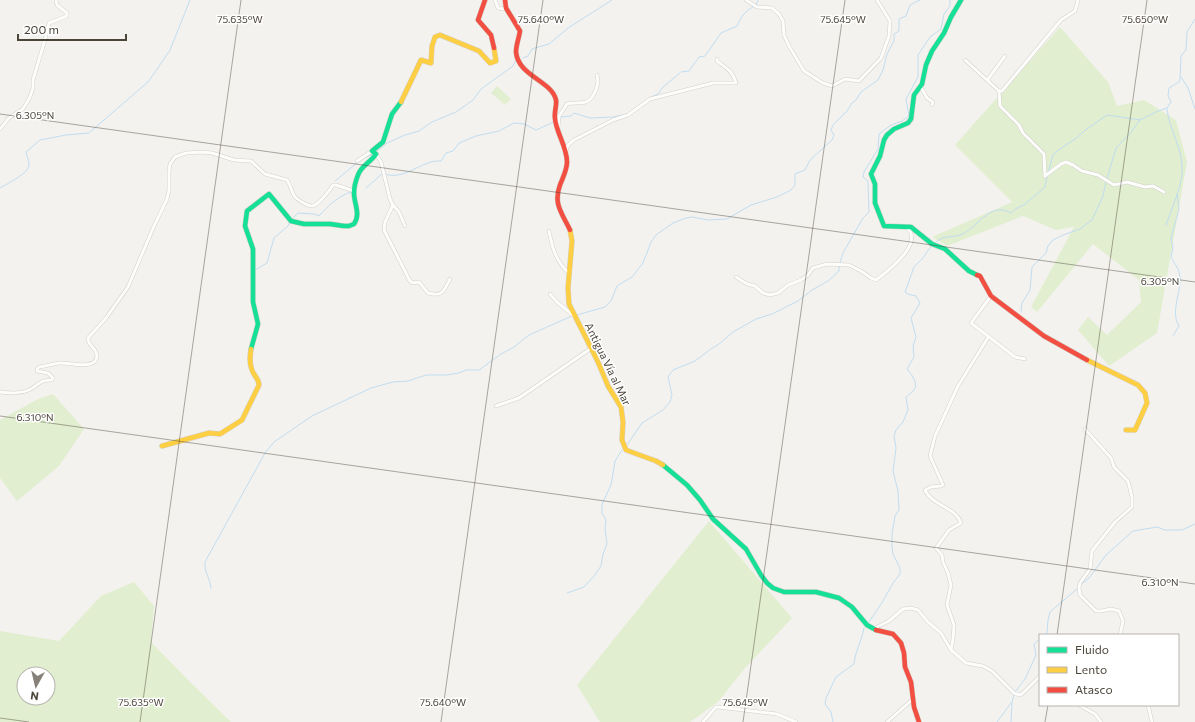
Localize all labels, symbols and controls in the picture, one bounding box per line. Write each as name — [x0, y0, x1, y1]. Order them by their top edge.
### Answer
text: 75.635°W — [217, 13, 263, 25]
text: 75.640°W — [518, 13, 564, 25]
text: 75.645°W — [820, 13, 866, 25]
text: 75.650°W — [1122, 13, 1168, 25]
scale bar — [18, 16, 126, 42]
text: 200 m — [24, 22, 59, 36]
text: 6.305°N — [16, 109, 54, 121]
text: 6.305°N — [1141, 275, 1179, 287]
street label: Antigua Vía al Mar — [583, 320, 634, 408]
text: 6.310°N — [17, 411, 54, 423]
text: 6.310°N — [1142, 576, 1179, 588]
legend — [1039, 634, 1179, 706]
text: Fluido — [1075, 642, 1109, 656]
text: Lento — [1075, 662, 1107, 676]
north arrow — [16, 666, 56, 706]
text: Atasco — [1075, 682, 1113, 696]
text: N — [30, 689, 40, 703]
text: 75.635°W — [118, 696, 164, 708]
text: 75.640°W — [420, 696, 466, 708]
text: 75.645°W — [722, 696, 768, 708]

